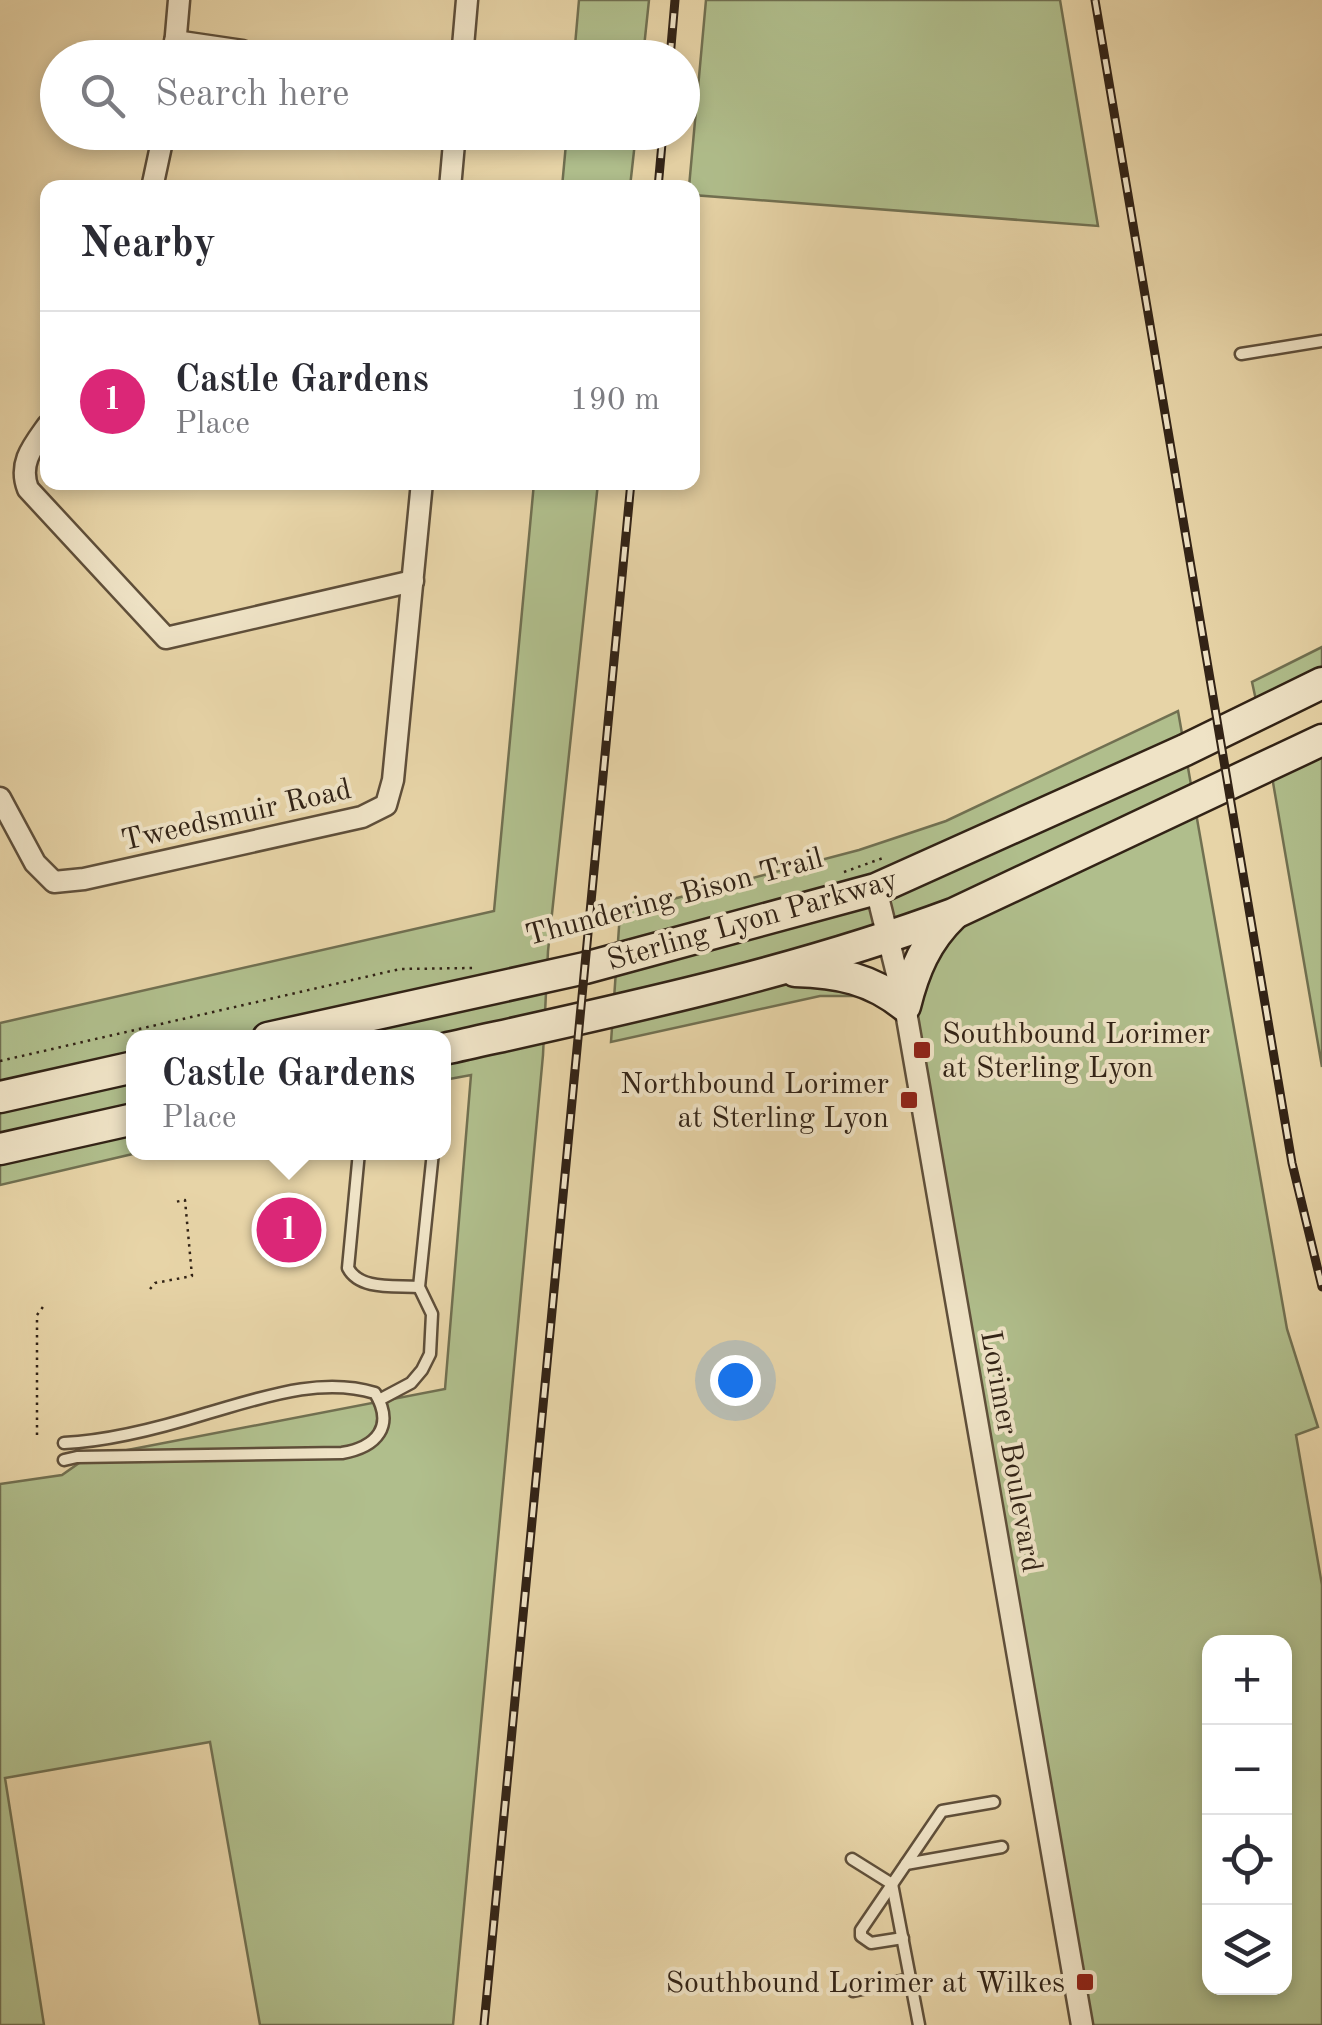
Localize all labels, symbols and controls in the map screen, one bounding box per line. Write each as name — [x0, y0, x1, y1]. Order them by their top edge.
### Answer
search box — [40, 40, 700, 150]
icon: search — [75, 68, 130, 123]
text: Search here — [155, 76, 350, 114]
text: Nearby — [80, 224, 216, 266]
text: Castle Gardens — [175, 362, 429, 400]
text: 1 — [103, 385, 122, 417]
text: 190 m — [570, 385, 660, 417]
text: Place — [175, 409, 250, 441]
street label: Tweedsmuir Road — [119, 775, 354, 857]
street label: Thundering Bison Trail — [523, 844, 827, 952]
street label: Sterling Lyon Parkway — [604, 865, 901, 977]
place label: Southbound Lorimer at Sterling Lyon — [942, 1020, 1210, 1084]
popup — [126, 1030, 451, 1160]
marker: Southbound Lorimer at Sterling Lyon — [911, 1039, 933, 1061]
text: Castle Gardens — [162, 1056, 415, 1094]
place label: Northbound Lorimer at Sterling Lyon — [620, 1070, 889, 1134]
marker: Northbound Lorimer at Sterling Lyon — [898, 1089, 920, 1111]
text: Place — [162, 1103, 236, 1135]
pin: 1 — [256, 1192, 322, 1268]
street label: Lorimer Boulevard — [974, 1328, 1046, 1575]
your location — [710, 1355, 761, 1406]
map controls — [1202, 1635, 1292, 1995]
button: + — [1202, 1635, 1292, 1725]
button: − — [1202, 1725, 1292, 1815]
button: locate — [1202, 1815, 1292, 1905]
button: layers — [1202, 1905, 1292, 1995]
place label: Southbound Lorimer at Wilkes — [665, 1969, 1065, 1999]
marker: Southbound Lorimer at Wilkes — [1074, 1971, 1096, 1993]

